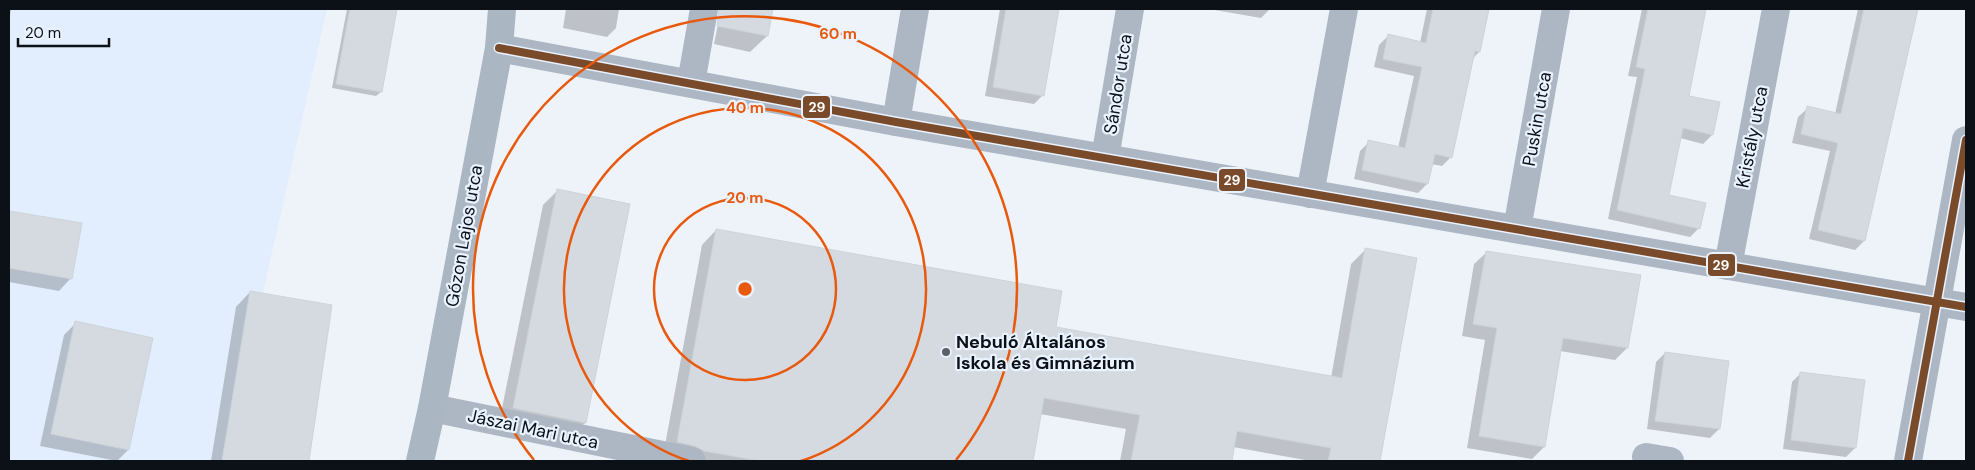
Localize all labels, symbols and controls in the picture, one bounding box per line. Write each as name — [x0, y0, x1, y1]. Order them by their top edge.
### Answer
scale bar — [18, 15, 109, 47]
text: 20 m — [25, 23, 61, 43]
text: 60 m — [819, 24, 857, 44]
street label: Sándor utca — [1098, 32, 1138, 136]
street label: Puskin utca — [1517, 70, 1557, 168]
street label: Kristály utca — [1730, 84, 1774, 190]
line badge: 29 — [802, 95, 831, 119]
text: 40 m — [726, 98, 764, 118]
text: 29 — [809, 98, 826, 116]
street label: Gózon Lajos utca — [440, 163, 488, 309]
line badge: 29 — [1218, 168, 1246, 192]
text: 29 — [1224, 171, 1241, 189]
text: 20 m — [727, 188, 763, 208]
line badge: 29 — [1707, 253, 1736, 277]
text: 29 — [1713, 256, 1730, 274]
centre of rings — [736, 280, 754, 298]
place label: Nebuló Általános Iskola és Gimnázium — [956, 330, 1135, 375]
marker: Nebuló Általános Iskola és Gimnázium — [940, 346, 952, 358]
street label: Jászai Mari utca — [466, 403, 600, 455]

